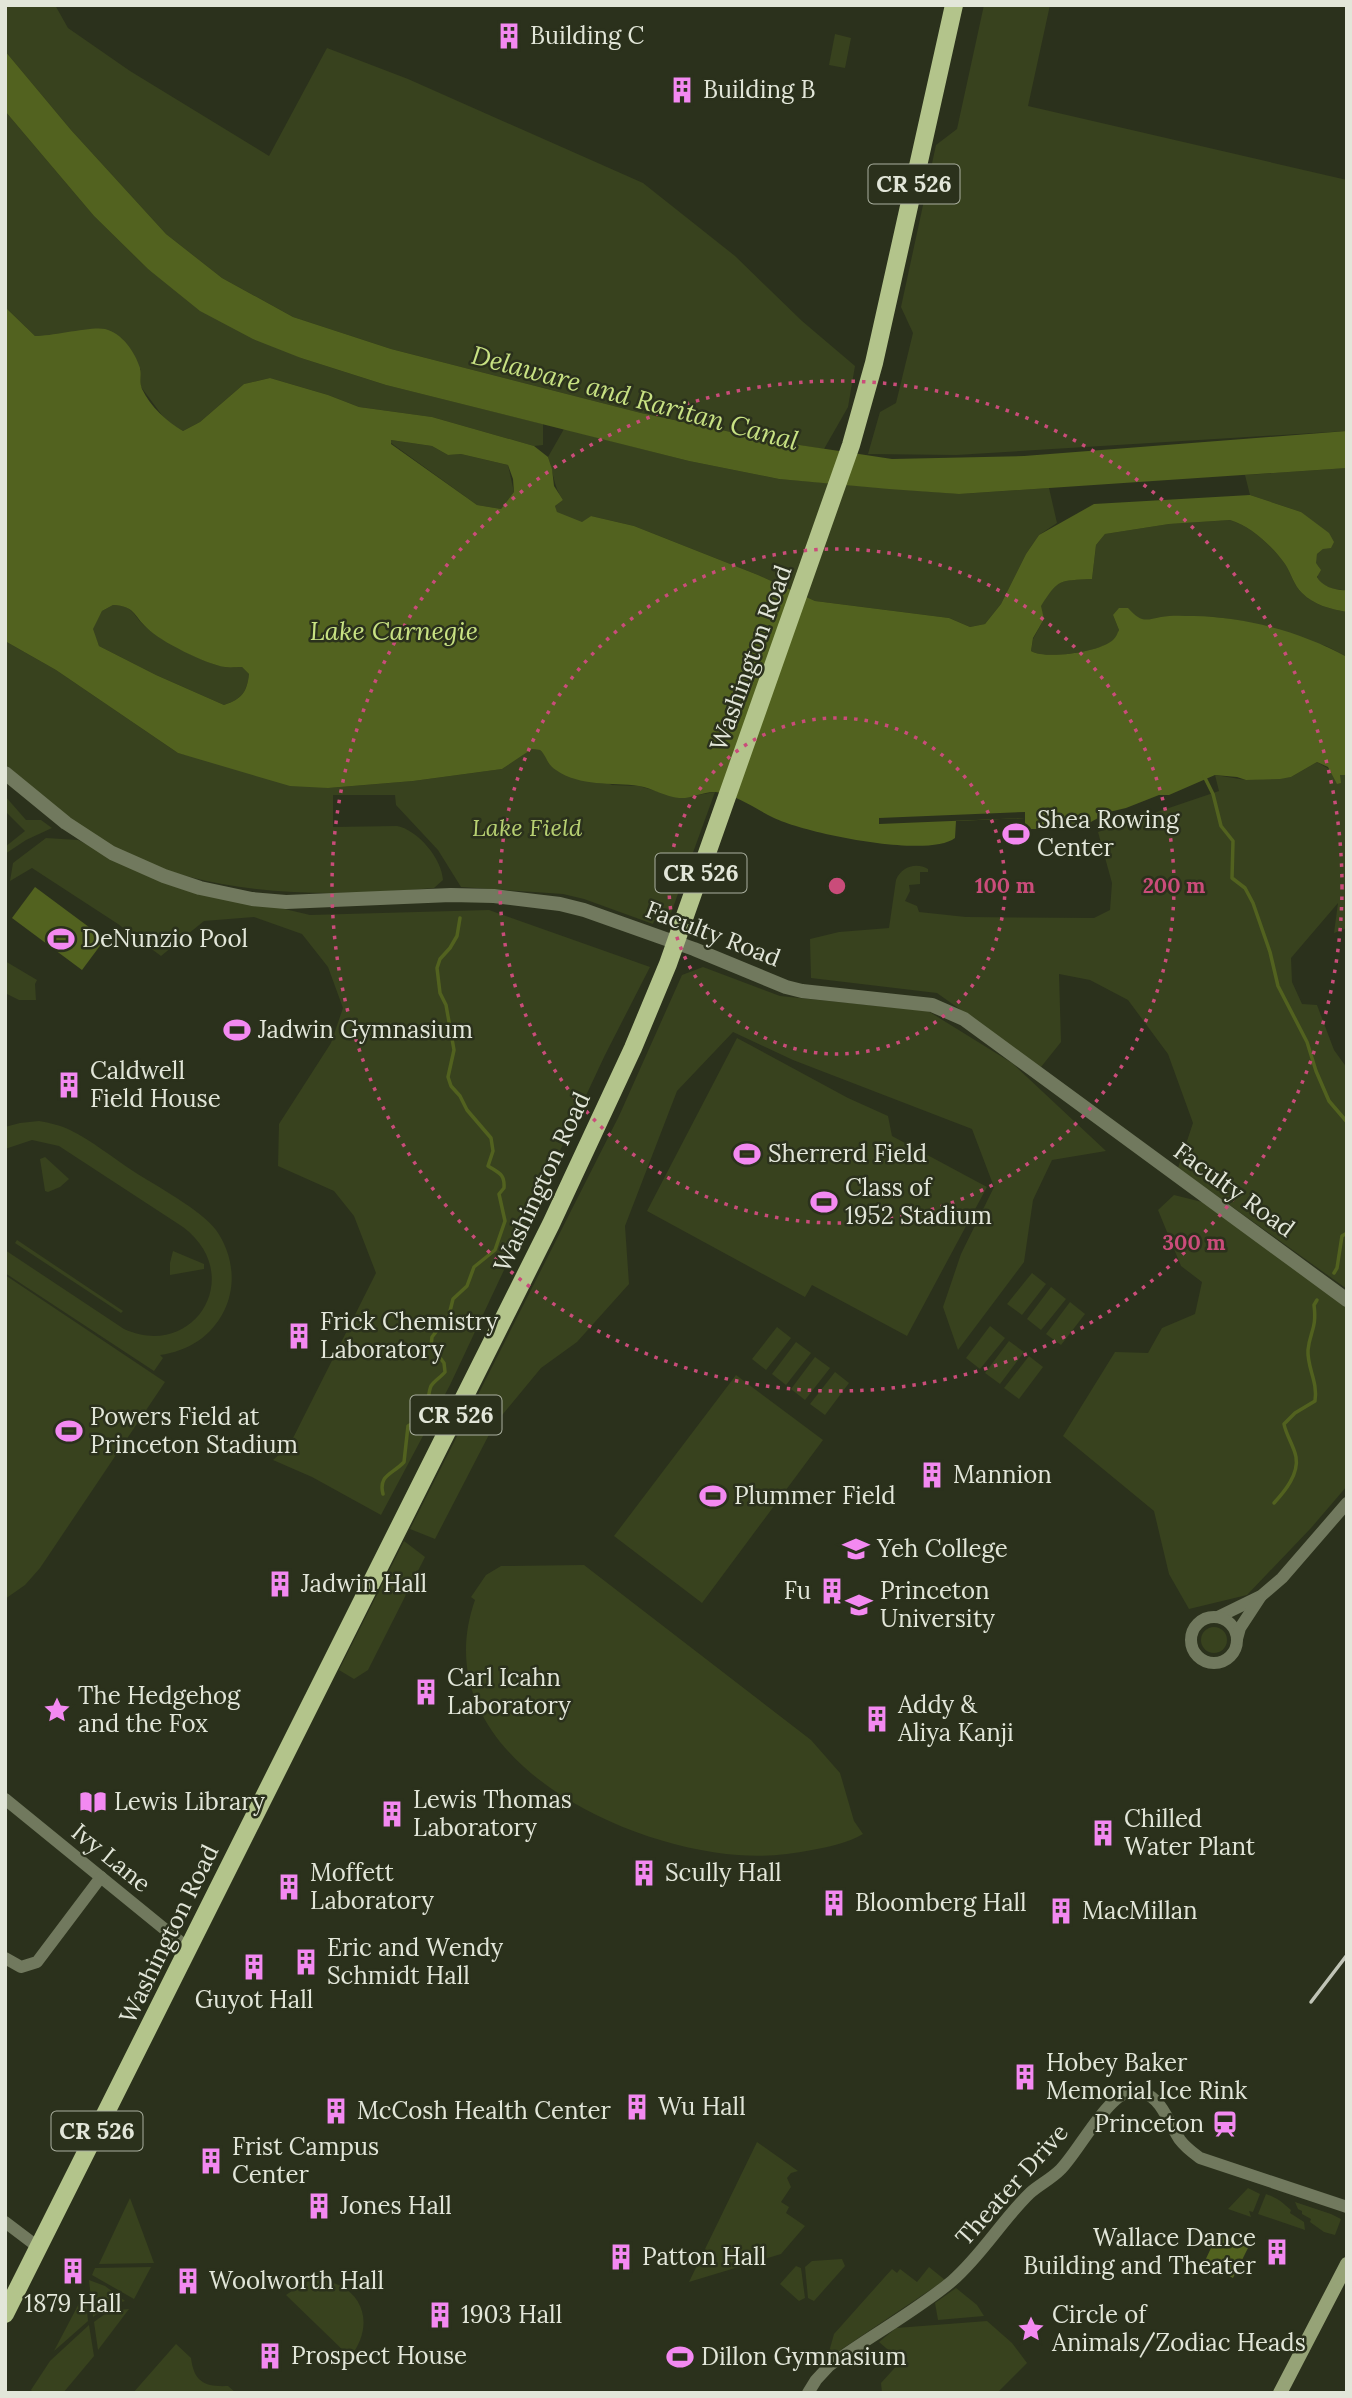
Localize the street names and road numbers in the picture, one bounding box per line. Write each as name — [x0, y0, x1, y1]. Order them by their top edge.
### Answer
road number: CR 526 — [869, 164, 960, 204]
street label: Washington Road — [703, 561, 798, 755]
road number: CR 526 — [656, 853, 746, 892]
street label: Faculty Road — [641, 894, 785, 973]
street label: Washington Road — [486, 1087, 597, 1277]
street label: Faculty Road — [1168, 1135, 1301, 1244]
road number: CR 526 — [410, 1396, 502, 1434]
street label: Ivy Lane — [65, 1816, 157, 1899]
street label: Washington Road — [112, 1839, 225, 2028]
road number: CR 526 — [52, 2112, 142, 2150]
street label: Theater Drive — [949, 2117, 1075, 2252]

